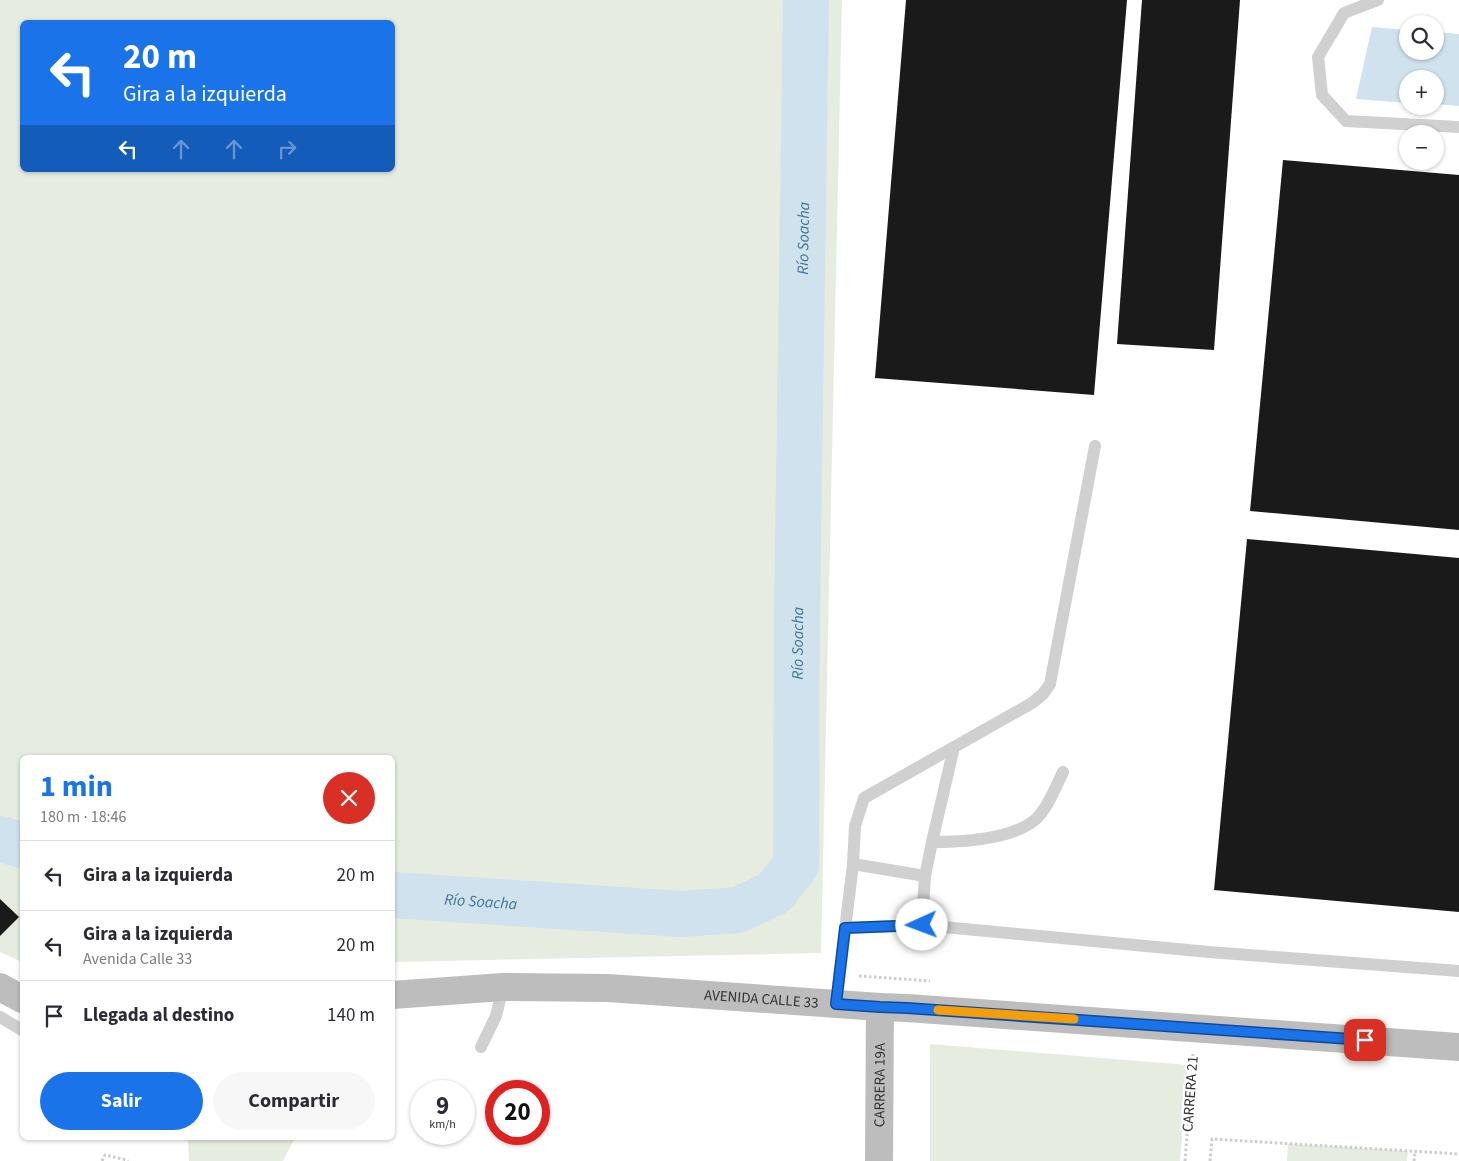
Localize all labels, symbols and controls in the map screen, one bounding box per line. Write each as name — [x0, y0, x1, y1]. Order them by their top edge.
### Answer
map controls — [1399, 15, 1444, 170]
button: search — [1399, 15, 1444, 60]
text: 20 m — [123, 32, 197, 82]
icon: left — [40, 40, 105, 105]
button: + — [1399, 70, 1444, 115]
text: Gira a la izquierda — [123, 78, 287, 110]
button: − — [1399, 125, 1444, 170]
icon: left — [114, 135, 142, 163]
icon: ahead — [167, 135, 195, 163]
icon: ahead — [220, 135, 248, 163]
icon: right — [273, 135, 301, 163]
water label: Río Soacha — [792, 201, 815, 275]
water label: Río Soacha — [787, 606, 809, 680]
text: 1 min — [40, 765, 113, 808]
button: close — [323, 772, 375, 824]
text: 180 m · 18:46 — [40, 806, 127, 828]
icon: left — [40, 862, 68, 890]
text: Gira a la izquierda — [83, 862, 233, 889]
text: 20 m — [337, 862, 375, 889]
water label: Río Soacha — [444, 888, 518, 915]
position arrow — [895, 898, 947, 950]
text: Gira a la izquierda — [83, 921, 233, 948]
icon: left — [40, 932, 68, 960]
text: 20 m — [337, 932, 375, 959]
text: Avenida Calle 33 — [83, 948, 192, 970]
street label: AVENIDA CALLE 33 — [703, 985, 819, 1014]
icon: arrive — [40, 1002, 68, 1030]
text: Llegada al destino — [83, 1002, 234, 1029]
text: 140 m — [327, 1002, 375, 1029]
pin — [1344, 1019, 1386, 1061]
icon: arrive — [1351, 1026, 1379, 1054]
street label: CARRERA 19A — [869, 1042, 891, 1127]
street label: CARRERA 21 — [1177, 1055, 1204, 1133]
button: Salir — [40, 1072, 203, 1130]
button: Compartir — [213, 1072, 375, 1130]
speed limit sign: 20 — [485, 1080, 550, 1145]
text: 9 — [436, 1088, 449, 1124]
text: km/h — [429, 1116, 456, 1133]

